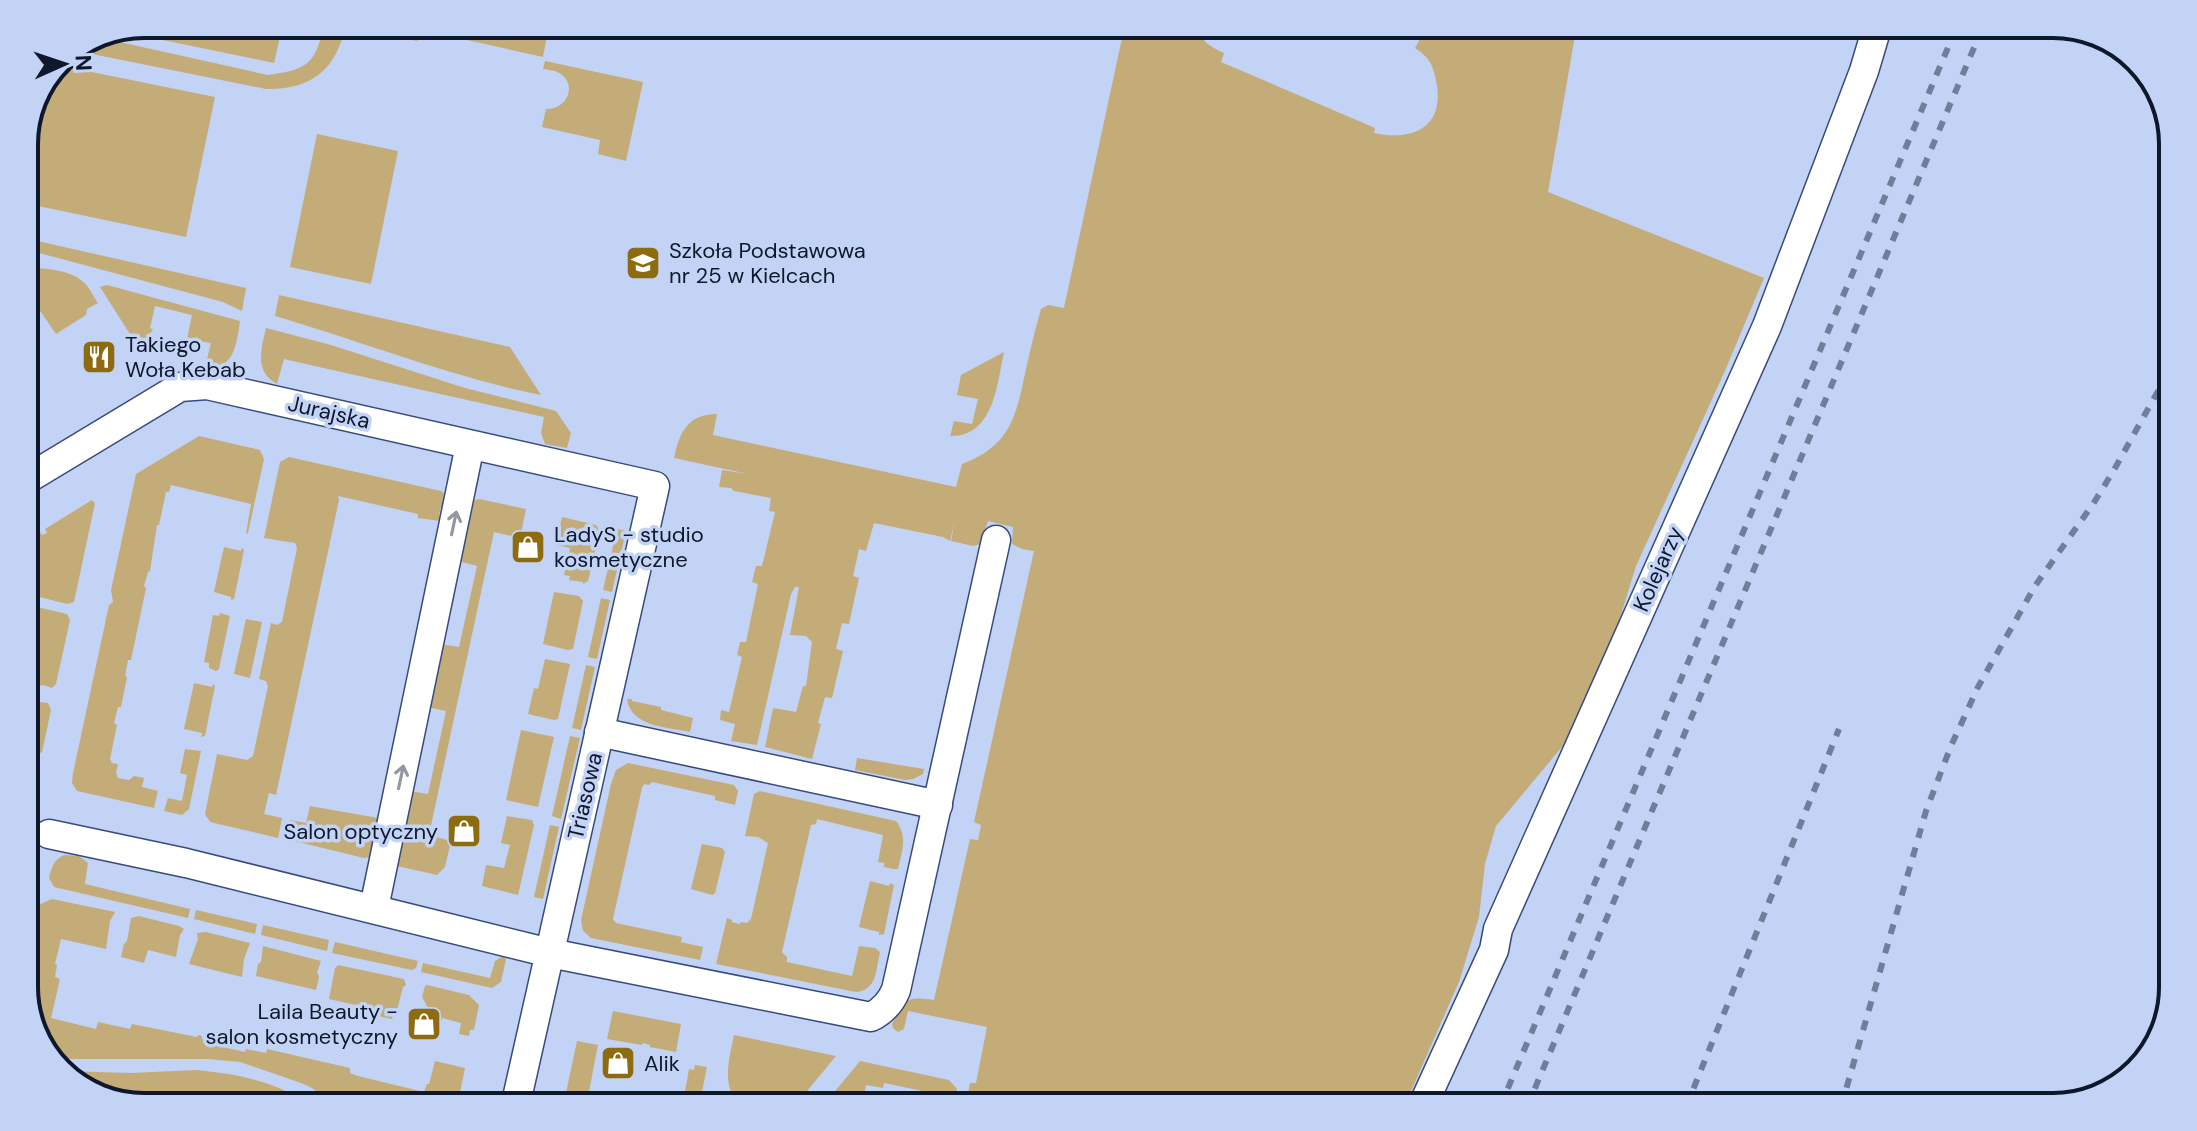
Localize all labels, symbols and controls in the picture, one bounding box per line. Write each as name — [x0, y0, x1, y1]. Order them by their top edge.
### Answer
north arrow — [24, 24, 104, 104]
text: N — [69, 54, 98, 72]
place label: Szkoła Podstawowa nr 25 w Kielcach — [669, 236, 866, 290]
school or university icon: Szkoła Podstawowa nr 25 w Kielcach — [624, 244, 662, 282]
place label: Takiego Woła Kebab — [125, 330, 246, 384]
restaurant icon: Takiego Woła Kebab — [80, 338, 118, 376]
street label: Jurajska — [285, 389, 373, 435]
one-way arrow — [447, 510, 462, 536]
place label: LadyS - studio kosmetyczne — [554, 520, 704, 574]
street label: Kolejarzy — [1626, 522, 1690, 616]
shop icon: LadyS - studio kosmetyczne — [509, 528, 547, 566]
street label: Triasowa — [561, 750, 609, 842]
one-way arrow — [394, 765, 409, 790]
shop icon: Salon optyczny — [445, 812, 483, 850]
place label: Salon optyczny — [283, 817, 438, 846]
place label: Laila Beauty - salon kosmetyczny — [205, 997, 398, 1051]
shop icon: Laila Beauty - salon kosmetyczny — [405, 1005, 443, 1043]
shop icon: Alik — [599, 1044, 637, 1082]
place label: Alik — [644, 1049, 680, 1078]

